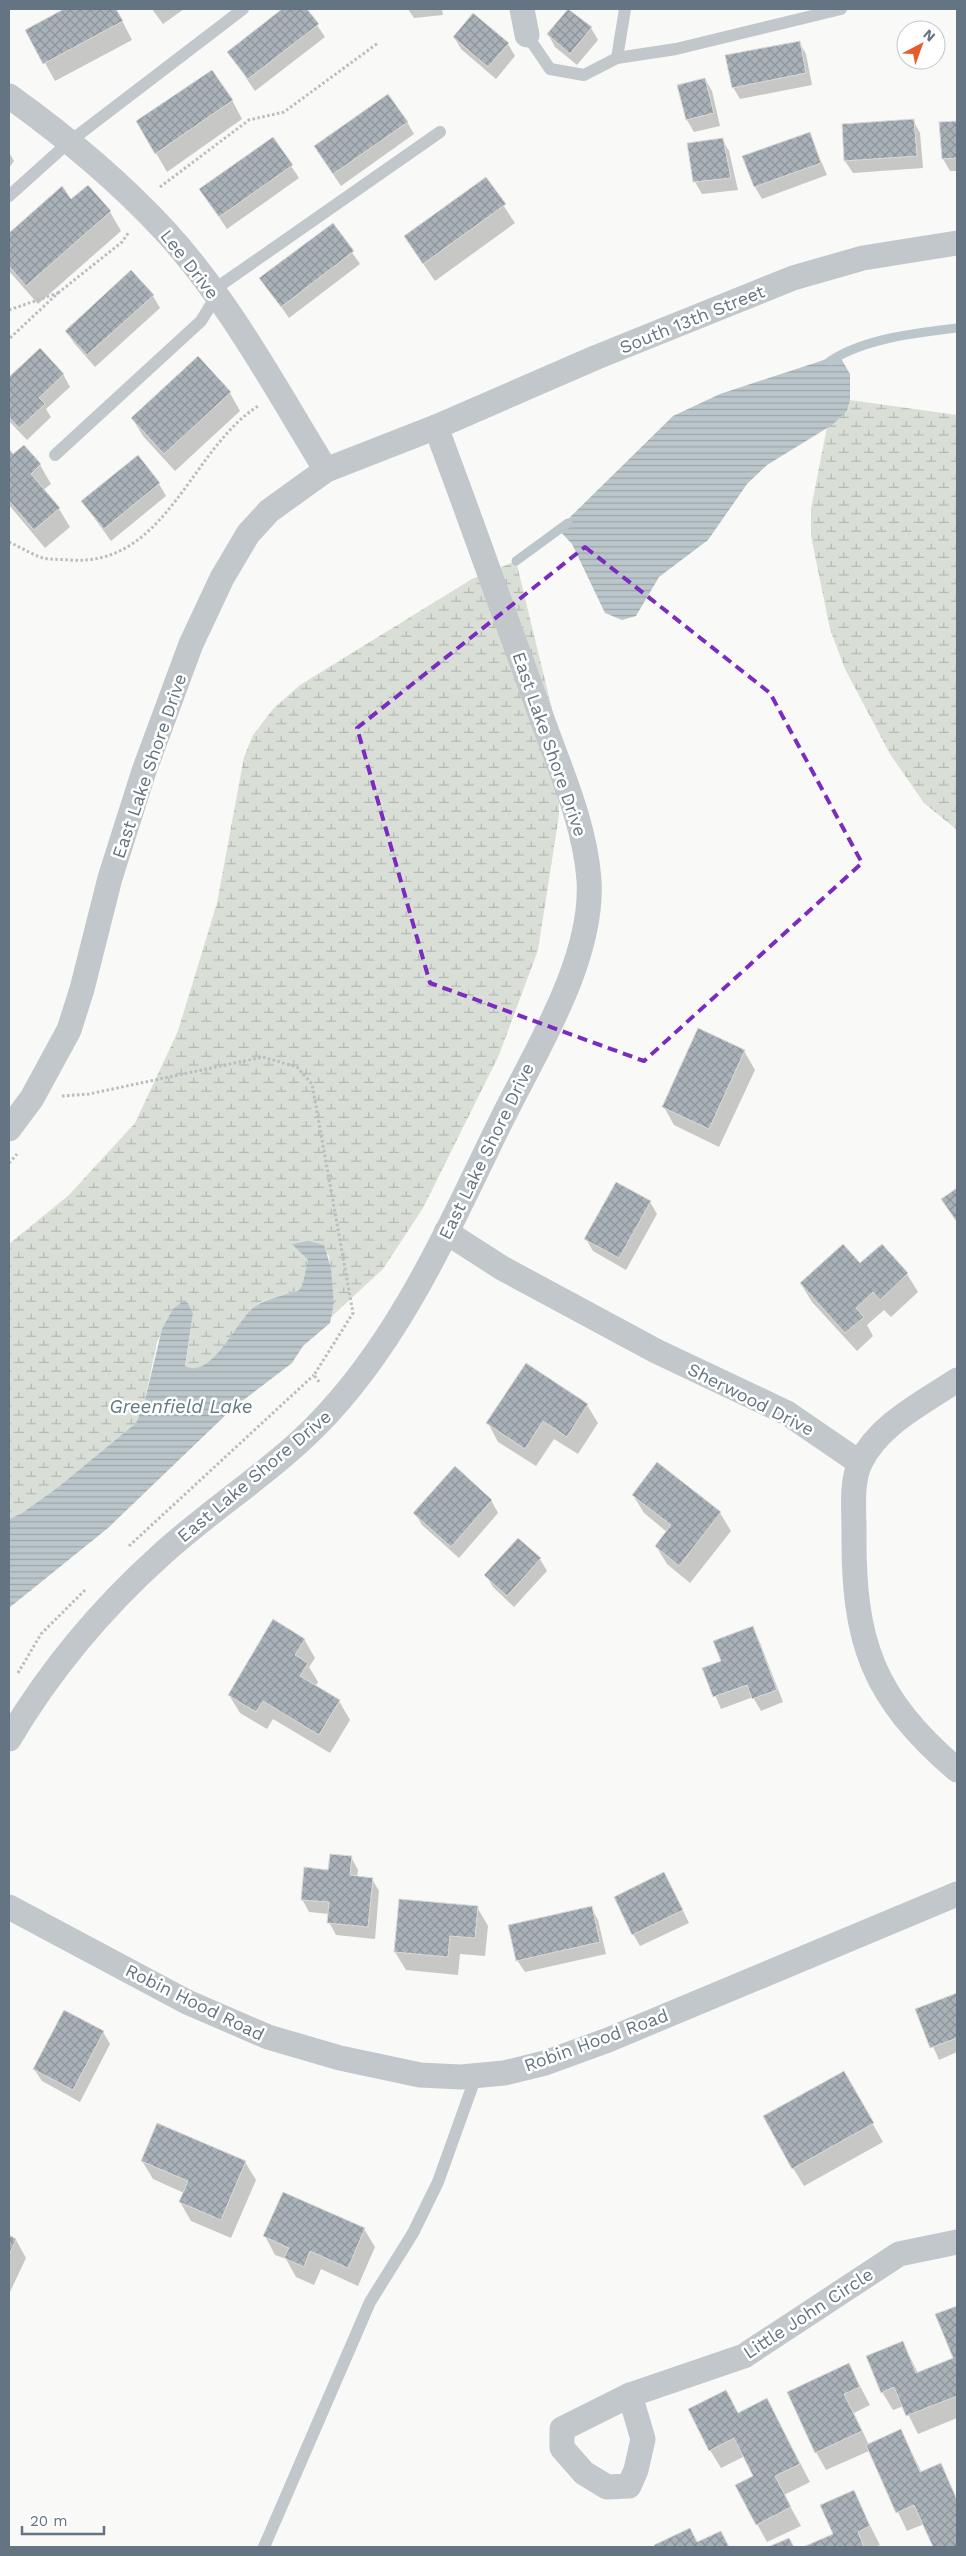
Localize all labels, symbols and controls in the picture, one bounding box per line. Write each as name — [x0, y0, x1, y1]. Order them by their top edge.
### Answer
north arrow — [896, 20, 946, 70]
text: N — [920, 26, 939, 45]
street label: Lee Drive — [156, 225, 224, 303]
street label: South 13th Street — [616, 280, 768, 358]
street label: East Lake Shore Drive — [508, 649, 592, 839]
street label: East Lake Shore Drive — [107, 671, 191, 861]
street label: East Lake Shore Drive — [434, 1059, 538, 1243]
street label: Sherwood Drive — [684, 1358, 818, 1440]
water label: Greenfield Lake — [109, 1395, 253, 1418]
street label: East Lake Shore Drive — [173, 1406, 335, 1546]
street label: Robin Hood Road — [122, 1959, 268, 2045]
street label: Robin Hood Road — [521, 2004, 671, 2076]
street label: Little John Circle — [739, 2263, 877, 2363]
scale bar — [22, 2504, 105, 2536]
text: 20 m — [30, 2512, 68, 2530]

